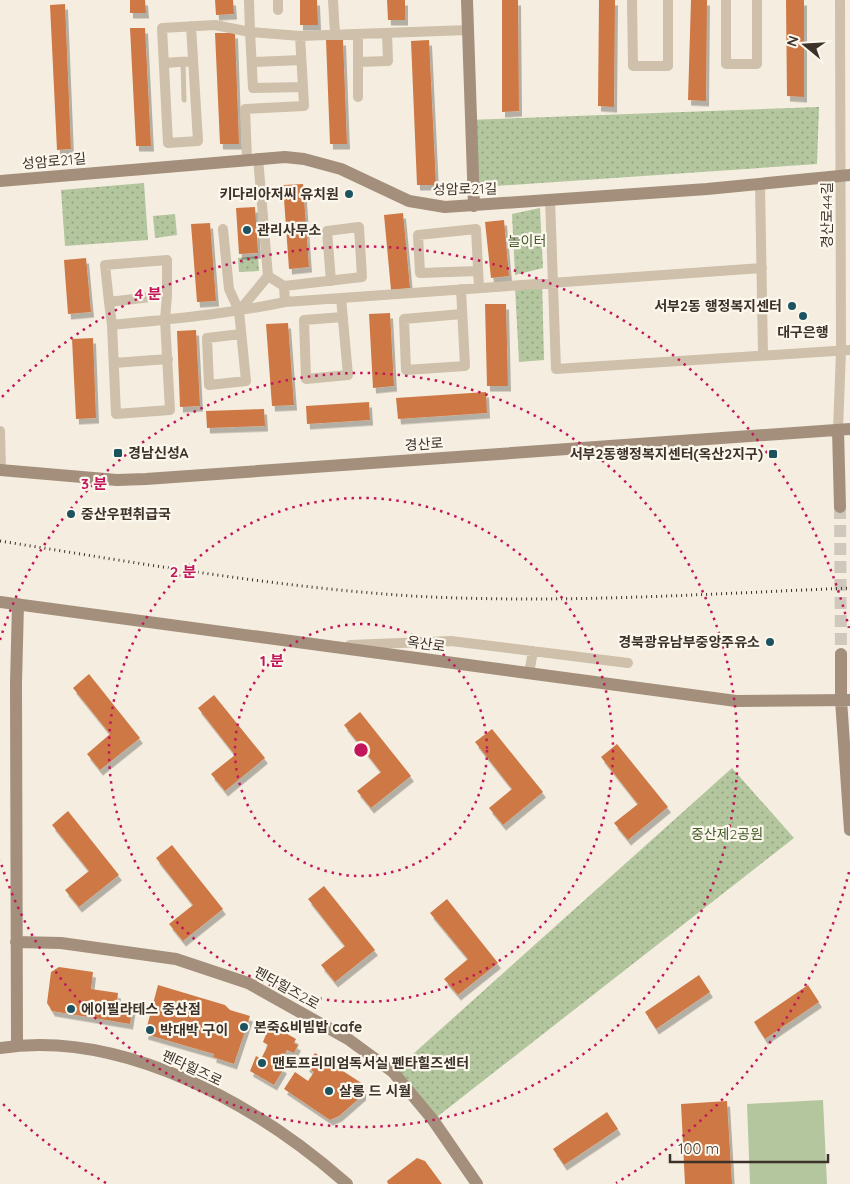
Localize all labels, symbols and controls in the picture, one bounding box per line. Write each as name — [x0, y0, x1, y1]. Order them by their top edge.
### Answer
north arrow — [780, 20, 830, 70]
text: N — [782, 33, 803, 49]
street label: 성암로21길 — [21, 149, 87, 173]
street label: 성암로21길 — [433, 179, 497, 199]
street label: 경산로44길 — [818, 182, 836, 248]
place label: 키다리아저씨 유치원 — [219, 185, 339, 203]
marker: 키다리아저씨 유치원 — [343, 188, 355, 200]
place label: 관리사무소 — [257, 221, 322, 239]
marker: 관리사무소 — [241, 224, 253, 236]
park label: 놀이터 — [508, 232, 546, 250]
text: 4 분 — [135, 284, 162, 303]
place label: 서부2동 행정복지센터 — [654, 297, 782, 315]
marker: 서부2동 행정복지센터 — [786, 300, 798, 312]
marker: 대구은행 — [797, 310, 809, 322]
place label: 대구은행 — [777, 323, 829, 341]
street label: 경산로 — [404, 434, 444, 454]
place label: 경남신성A — [128, 444, 189, 462]
place label: 서부2동행정복지센터(옥산2지구) — [570, 445, 763, 463]
marker: 경남신성A — [112, 447, 124, 459]
marker: 서부2동행정복지센터(옥산2지구) — [767, 448, 779, 460]
text: 3 분 — [81, 474, 107, 493]
place label: 중산우편취급국 — [81, 505, 171, 523]
marker: 중산우편취급국 — [65, 508, 77, 520]
text: 2 분 — [170, 562, 196, 581]
street label: 옥산로 — [406, 632, 447, 656]
place label: 경북광유남부중앙주유소 — [618, 633, 760, 651]
marker: 경북광유남부중앙주유소 — [764, 636, 776, 648]
text: 1 분 — [260, 651, 284, 670]
centre of rings — [352, 741, 370, 759]
park label: 중산제2공원 — [691, 825, 763, 843]
street label: 펜타힐즈2로 — [251, 963, 323, 1013]
place label: 에이필라테스 중산점 — [81, 1000, 201, 1018]
marker: 에이필라테스 중산점 — [65, 1003, 77, 1015]
place label: 본죽&비빔밥 cafe — [254, 1018, 362, 1036]
place label: 박대박 구이 — [160, 1021, 228, 1039]
marker: 본죽&비빔밥 cafe — [238, 1021, 250, 1033]
marker: 박대박 구이 — [144, 1024, 156, 1036]
street label: 펜타힐즈로 — [159, 1046, 225, 1090]
place label: 맨토프리미엄독서실 펜타힐즈센터 — [272, 1054, 469, 1072]
marker: 맨토프리미엄독서실 펜타힐즈센터 — [256, 1057, 268, 1069]
place label: 살롱 드 시월 — [339, 1082, 411, 1100]
marker: 살롱 드 시월 — [323, 1085, 335, 1097]
scale bar — [670, 1132, 828, 1164]
text: 100 m — [678, 1139, 719, 1158]

